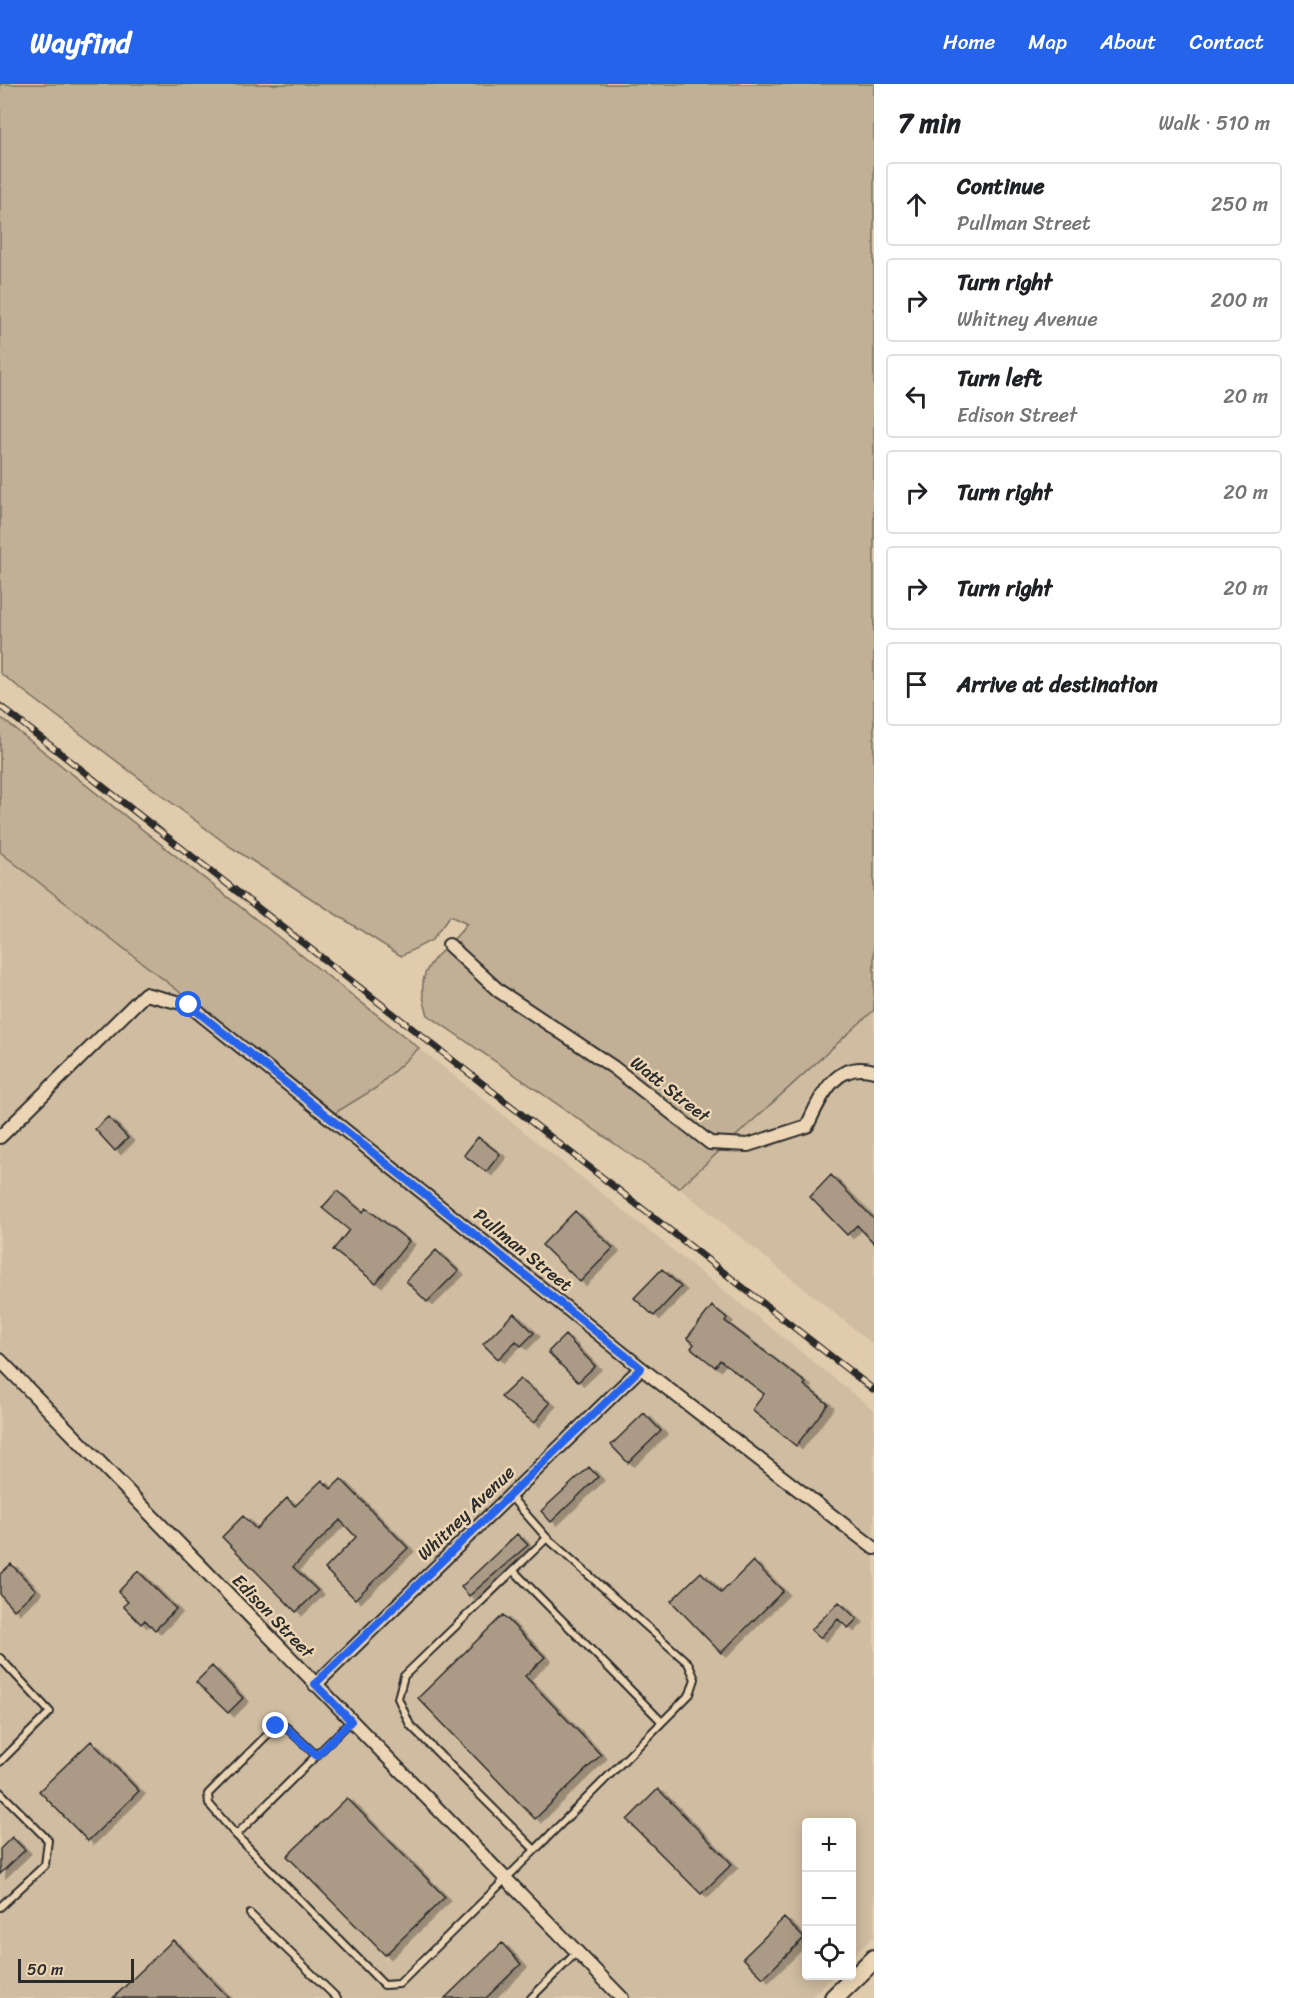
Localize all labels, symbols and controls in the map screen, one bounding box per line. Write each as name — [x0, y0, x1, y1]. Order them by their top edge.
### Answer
text: Wayfind — [30, 18, 131, 67]
text: Home — [943, 23, 995, 61]
text: Map — [1028, 23, 1067, 61]
text: About — [1100, 23, 1157, 61]
text: Contact — [1190, 23, 1264, 61]
text: 7 min — [898, 100, 961, 146]
text: Walk · 510 m — [1158, 106, 1270, 141]
text: Continue — [957, 167, 1045, 206]
text: 250 m — [1211, 187, 1268, 222]
icon: ahead — [900, 188, 933, 221]
text: Pullman Street — [957, 206, 1091, 241]
text: Turn right — [957, 263, 1052, 302]
text: 200 m — [1211, 283, 1268, 318]
icon: right — [900, 284, 933, 317]
text: Whitney Avenue — [957, 302, 1098, 337]
text: Turn left — [957, 359, 1042, 398]
text: 20 m — [1223, 379, 1268, 414]
icon: left — [900, 380, 933, 413]
text: Edison Street — [957, 398, 1077, 433]
text: Turn right — [957, 473, 1052, 512]
text: 20 m — [1223, 475, 1268, 510]
icon: right — [900, 476, 933, 509]
text: Turn right — [957, 569, 1052, 608]
text: 20 m — [1223, 571, 1268, 606]
icon: right — [900, 572, 933, 605]
text: Arrive at destination — [957, 665, 1158, 704]
icon: arrive — [900, 668, 933, 701]
route start — [175, 991, 201, 1017]
street label: Watt Street — [623, 1047, 718, 1131]
street label: Pullman Street — [466, 1200, 580, 1300]
street label: Whitney Avenue — [409, 1457, 523, 1569]
street label: Edison Street — [224, 1566, 323, 1667]
route end — [262, 1712, 288, 1738]
map controls — [802, 1818, 856, 1980]
button: + — [802, 1818, 856, 1872]
button: − — [802, 1872, 856, 1926]
button: locate — [802, 1926, 856, 1980]
text: 50 m — [27, 1955, 63, 1984]
scale bar — [18, 1956, 134, 1984]

